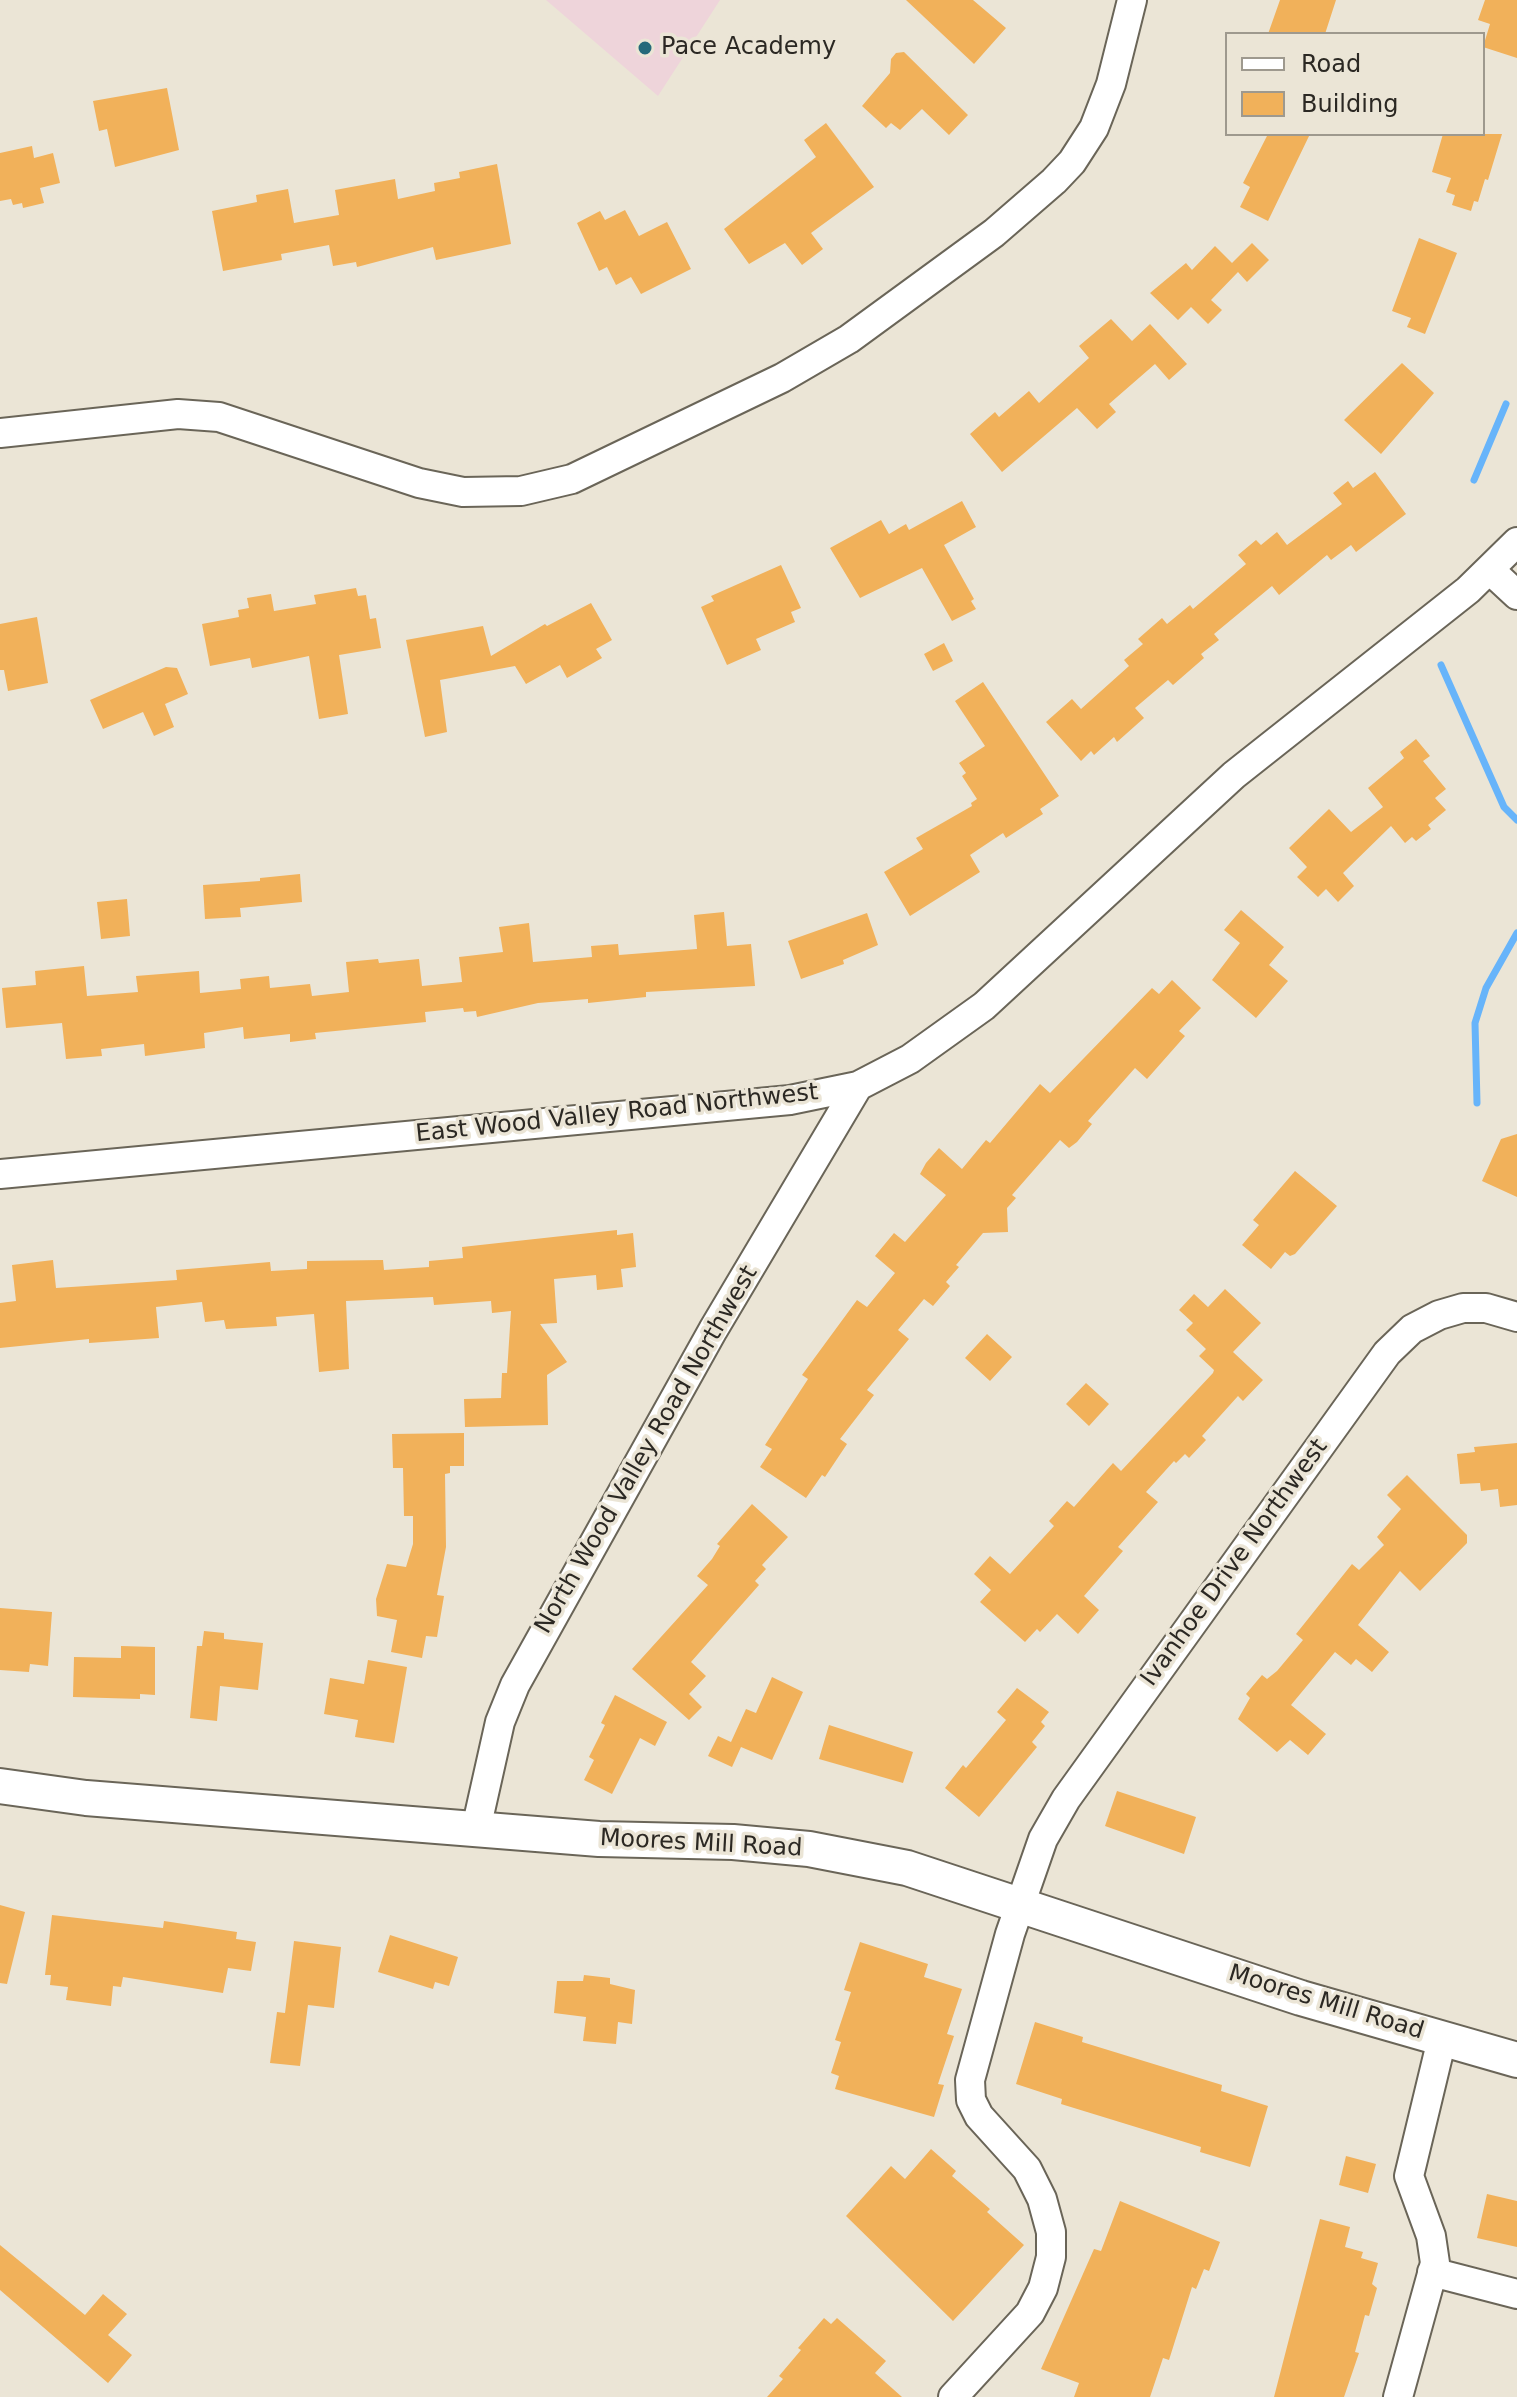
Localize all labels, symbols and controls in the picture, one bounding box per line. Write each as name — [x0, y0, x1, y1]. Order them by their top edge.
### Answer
legend — [1225, 32, 1485, 136]
place label: Pace Academy — [661, 34, 836, 62]
marker: Pace Academy — [636, 39, 654, 57]
text: Road — [1301, 50, 1361, 78]
text: Building — [1301, 90, 1398, 118]
street label: East Wood Valley Road Northwest — [414, 1079, 820, 1149]
street label: North Wood Valley Road Northwest — [530, 1261, 764, 1639]
street label: Ivanhoe Drive Northwest — [1136, 1434, 1334, 1692]
street label: Moores Mill Road — [599, 1824, 803, 1864]
street label: Moores Mill Road — [1225, 1960, 1427, 2046]

